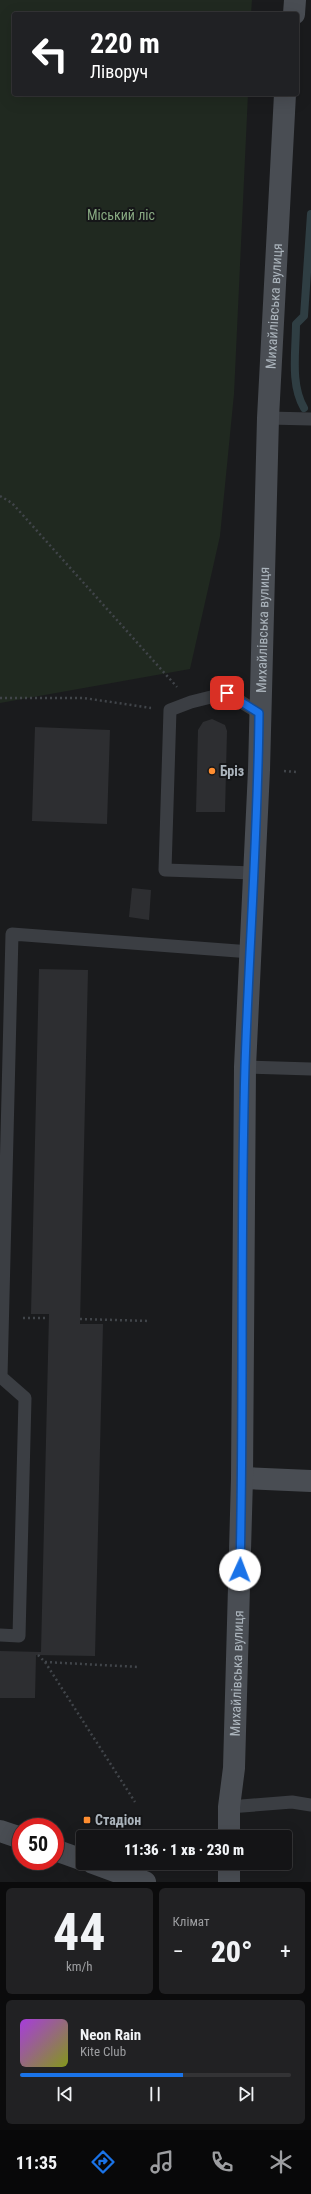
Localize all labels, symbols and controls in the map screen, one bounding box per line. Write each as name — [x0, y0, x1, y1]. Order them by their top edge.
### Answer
text: 220 m — [90, 27, 160, 60]
icon: left — [24, 28, 76, 80]
text: Ліворуч — [90, 61, 148, 82]
park label: Міський ліс — [87, 207, 155, 223]
street label: Михайлівська вулиця — [263, 243, 285, 369]
street label: Михайлівська вулиця — [253, 567, 272, 693]
pin — [210, 676, 244, 710]
icon: arrive — [216, 682, 238, 704]
place label: Бріз — [220, 763, 244, 779]
marker: Бріз — [207, 766, 217, 776]
position arrow — [219, 1549, 261, 1591]
street label: Михайлівська вулиця — [227, 1610, 246, 1737]
place label: Стадіон — [95, 1812, 141, 1828]
marker: Стадіон — [82, 1815, 92, 1825]
speed limit sign: 50 — [12, 1818, 64, 1870]
text: 11:36 · 1 хв · 230 m — [124, 1841, 244, 1859]
text: 44 — [53, 1902, 106, 1963]
text: Клімат — [173, 1914, 209, 1929]
text: 20° — [211, 1934, 253, 1969]
text: − — [173, 1939, 184, 1964]
text: + — [280, 1939, 291, 1964]
text: km/h — [66, 1959, 93, 1974]
text: Neon Rain — [80, 2026, 141, 2044]
text: Kite Club — [80, 2044, 126, 2059]
icon: previous — [54, 2083, 76, 2105]
icon: pause — [144, 2083, 166, 2105]
icon: next — [235, 2083, 257, 2105]
icon: directions — [89, 2148, 117, 2176]
icon: music — [148, 2148, 176, 2176]
icon: phone — [208, 2148, 236, 2176]
icon: climate — [267, 2148, 295, 2176]
text: 11:35 — [16, 2152, 57, 2173]

